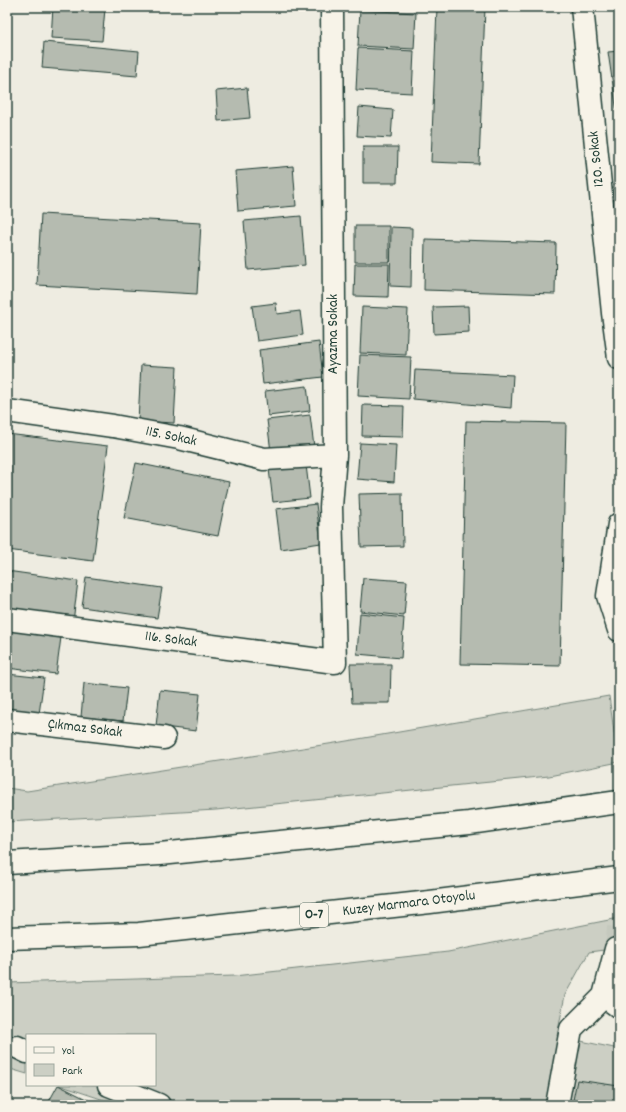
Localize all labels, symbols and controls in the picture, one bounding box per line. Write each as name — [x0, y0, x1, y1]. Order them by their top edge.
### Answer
street label: 120. Sokak — [583, 130, 611, 188]
street label: Ayazma Sokak — [323, 294, 345, 374]
street label: 115. Sokak — [143, 421, 199, 453]
street label: 116. Sokak — [144, 626, 198, 654]
street label: Çıkmaz Sokak — [46, 714, 124, 744]
street label: Kuzey Marmara Otoyolu — [341, 885, 477, 923]
road number: O-7 — [300, 903, 328, 927]
legend — [26, 1034, 156, 1086]
text: Yol — [62, 1043, 75, 1060]
text: Park — [62, 1063, 83, 1080]

